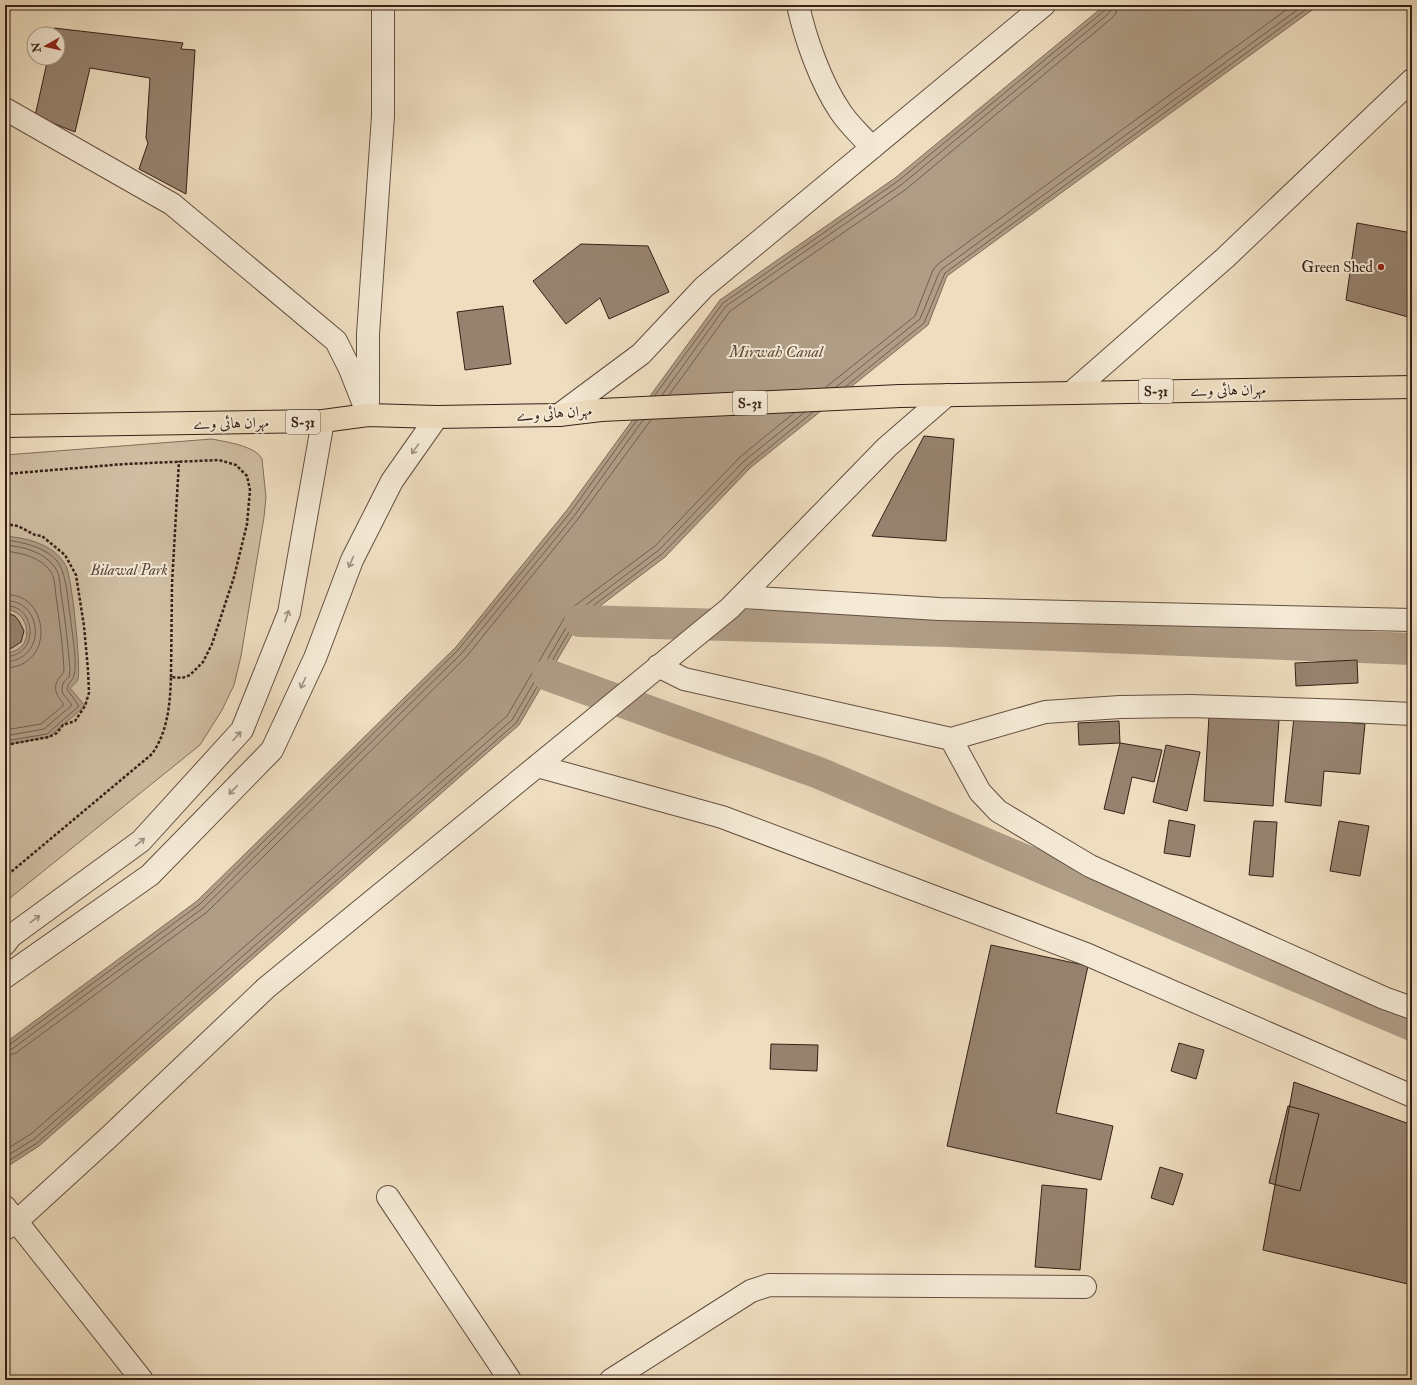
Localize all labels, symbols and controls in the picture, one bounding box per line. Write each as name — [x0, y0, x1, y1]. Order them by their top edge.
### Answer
north arrow — [26, 26, 66, 66]
text: N — [29, 40, 44, 54]
place label: Green Shed — [1302, 258, 1374, 277]
marker: Green Shed — [1376, 262, 1386, 272]
water label: Mirwah Canal — [728, 342, 824, 362]
road number: S-31 — [1139, 379, 1173, 403]
street label: مہران ہائی وے — [1190, 380, 1266, 401]
road number: S-31 — [733, 391, 767, 415]
street label: مہران ہائی وے — [516, 401, 593, 426]
road number: S-31 — [286, 410, 320, 434]
street label: مہران ہائی وے — [193, 413, 269, 434]
one-way arrow — [411, 444, 419, 455]
one-way arrow — [347, 556, 354, 568]
park label: Bilawal Park — [89, 561, 168, 580]
one-way arrow — [284, 611, 292, 623]
one-way arrow — [299, 677, 306, 689]
one-way arrow — [232, 730, 241, 741]
one-way arrow — [228, 785, 238, 795]
one-way arrow — [134, 837, 145, 846]
one-way arrow — [29, 915, 40, 923]

